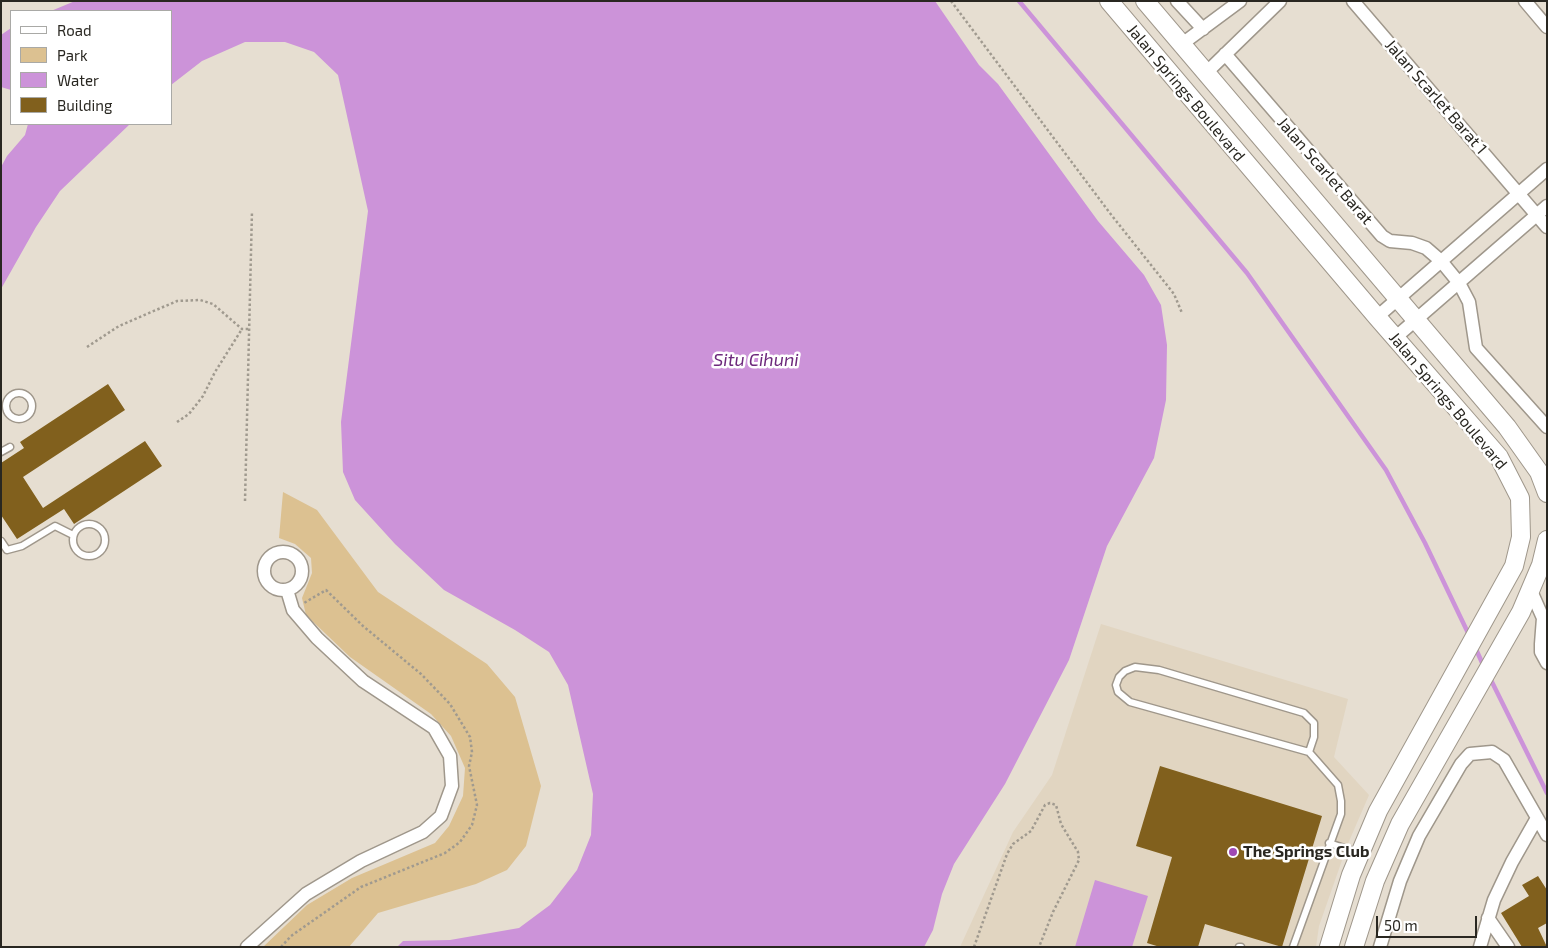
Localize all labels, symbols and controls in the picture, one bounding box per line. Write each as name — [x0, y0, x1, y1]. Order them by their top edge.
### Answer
legend — [10, 10, 172, 125]
street label: Jalan Springs Boulevard — [1123, 20, 1249, 166]
text: Road — [57, 21, 92, 39]
street label: Jalan Scarlet Barat 1 — [1381, 36, 1491, 158]
text: Park — [57, 46, 88, 64]
text: Water — [57, 71, 99, 89]
text: Building — [57, 96, 112, 114]
street label: Jalan Scarlet Barat — [1273, 114, 1377, 228]
street label: Jalan Springs Boulevard — [1385, 328, 1511, 474]
water label: Situ Cihuni — [713, 349, 799, 371]
place label: The Springs Club — [1243, 842, 1369, 862]
marker: The Springs Club — [1227, 846, 1239, 858]
scale bar — [1378, 906, 1479, 938]
text: 50 m — [1384, 916, 1418, 934]

